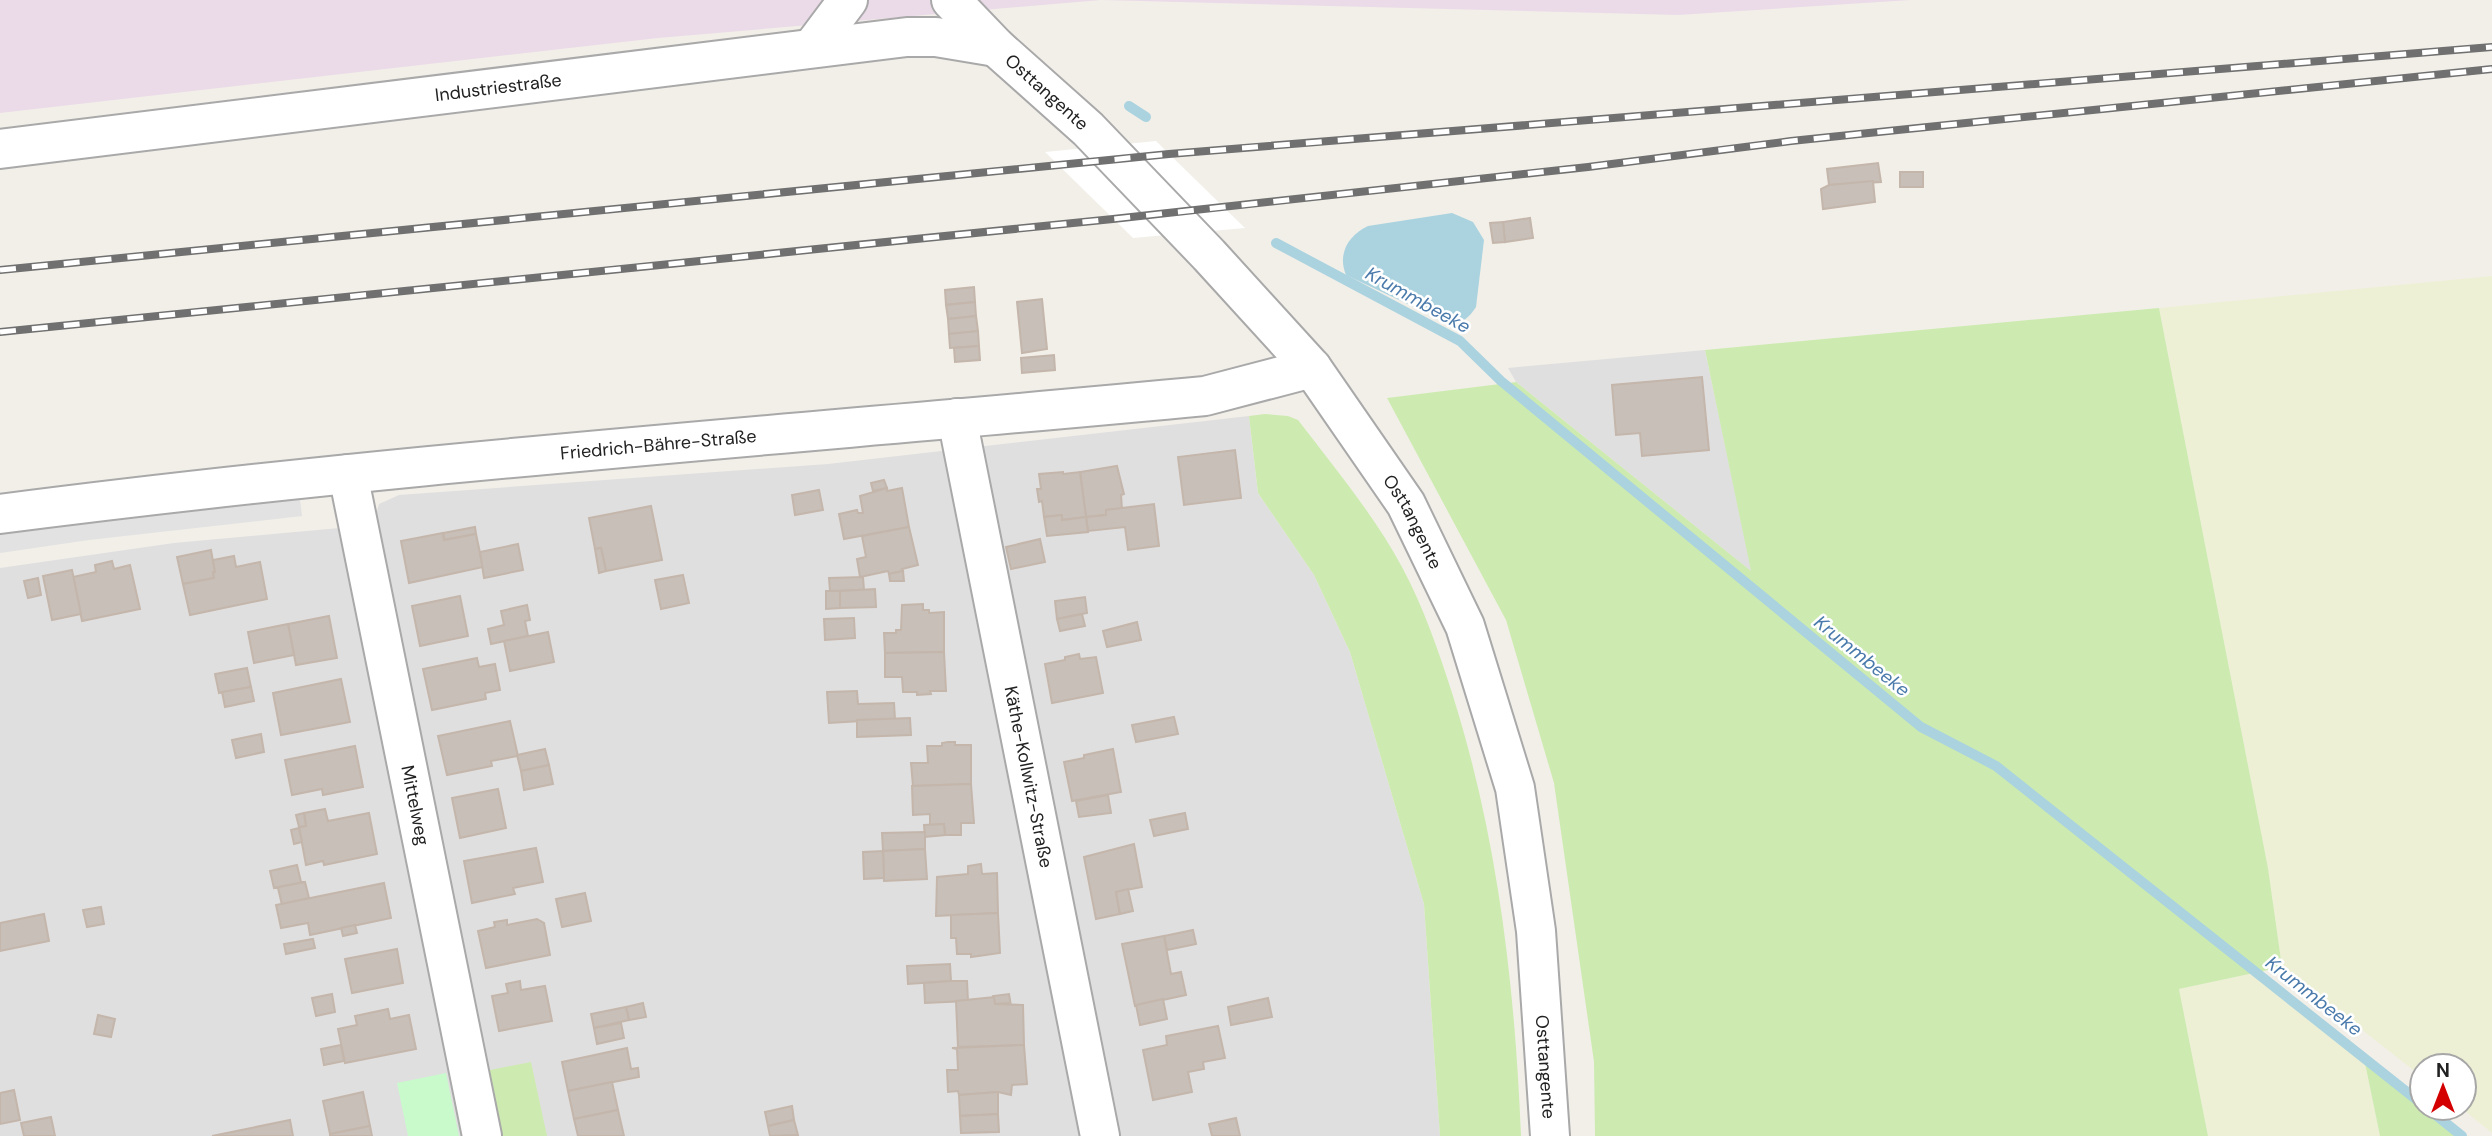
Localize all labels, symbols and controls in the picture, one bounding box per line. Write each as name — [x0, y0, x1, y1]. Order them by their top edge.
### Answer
street label: Osttangente — [1000, 49, 1094, 136]
street label: Industriestraße — [434, 68, 563, 107]
water label: Krummbeeke — [1361, 261, 1475, 339]
street label: Friedrich-Bähre-Straße — [559, 424, 757, 465]
street label: Osttangente — [1377, 470, 1448, 573]
water label: Krummbeeke — [1809, 610, 1915, 702]
street label: Käthe-Kollwitz-Straße — [999, 684, 1058, 870]
street label: Mittelweg — [395, 763, 435, 847]
water label: Krummbeeke — [2261, 950, 2368, 1042]
street label: Osttangente — [1530, 1014, 1561, 1120]
north arrow — [2408, 1052, 2478, 1122]
text: N — [2436, 1058, 2450, 1083]

